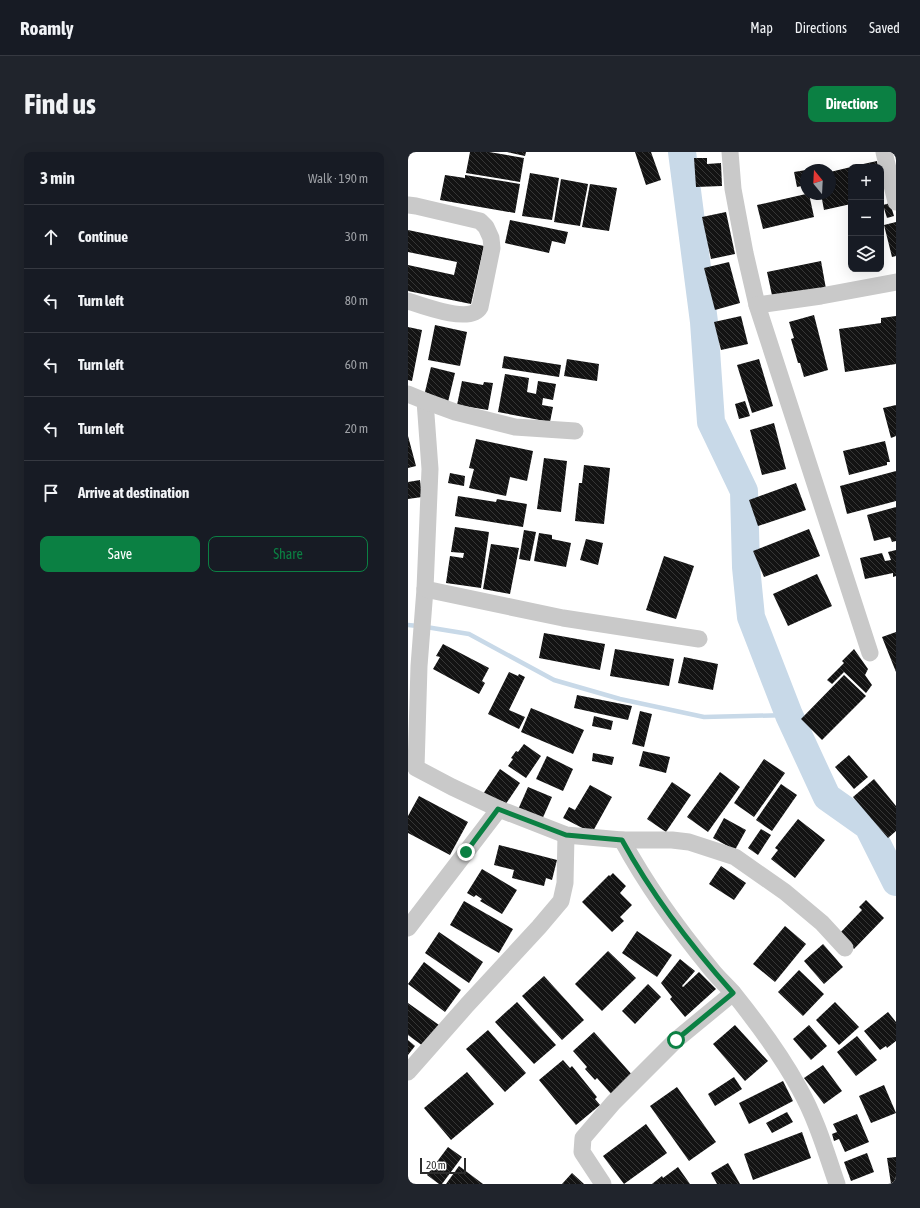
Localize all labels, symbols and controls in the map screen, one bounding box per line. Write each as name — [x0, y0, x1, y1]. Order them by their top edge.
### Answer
text: Roamly — [20, 17, 74, 39]
text: Map — [750, 20, 773, 36]
text: Directions — [795, 20, 847, 36]
text: Saved — [869, 20, 900, 36]
button: Directions — [808, 86, 896, 122]
text: Find us — [24, 88, 96, 120]
north arrow — [800, 164, 836, 200]
map controls — [848, 164, 884, 272]
button: + — [848, 164, 884, 200]
text: 3 min — [40, 168, 75, 188]
text: Walk · 190 m — [308, 171, 368, 186]
button: − — [848, 200, 884, 236]
icon: ahead — [40, 226, 62, 248]
text: Continue — [78, 228, 128, 245]
text: 30 m — [345, 229, 368, 244]
button: layers — [848, 236, 884, 272]
icon: left — [40, 290, 62, 312]
text: Turn left — [78, 292, 124, 309]
text: 80 m — [345, 293, 368, 308]
icon: left — [40, 354, 62, 376]
text: Turn left — [78, 356, 124, 373]
text: 60 m — [345, 357, 368, 372]
icon: left — [40, 418, 62, 440]
text: Turn left — [78, 420, 124, 437]
text: 20 m — [345, 421, 368, 436]
icon: arrive — [40, 482, 62, 504]
text: Arrive at destination — [78, 484, 189, 501]
button: Save — [40, 536, 200, 572]
button: Share — [208, 536, 368, 572]
route end — [457, 843, 475, 861]
route start — [667, 1031, 685, 1049]
scale bar — [420, 1156, 466, 1175]
text: 20 m — [426, 1159, 446, 1171]

